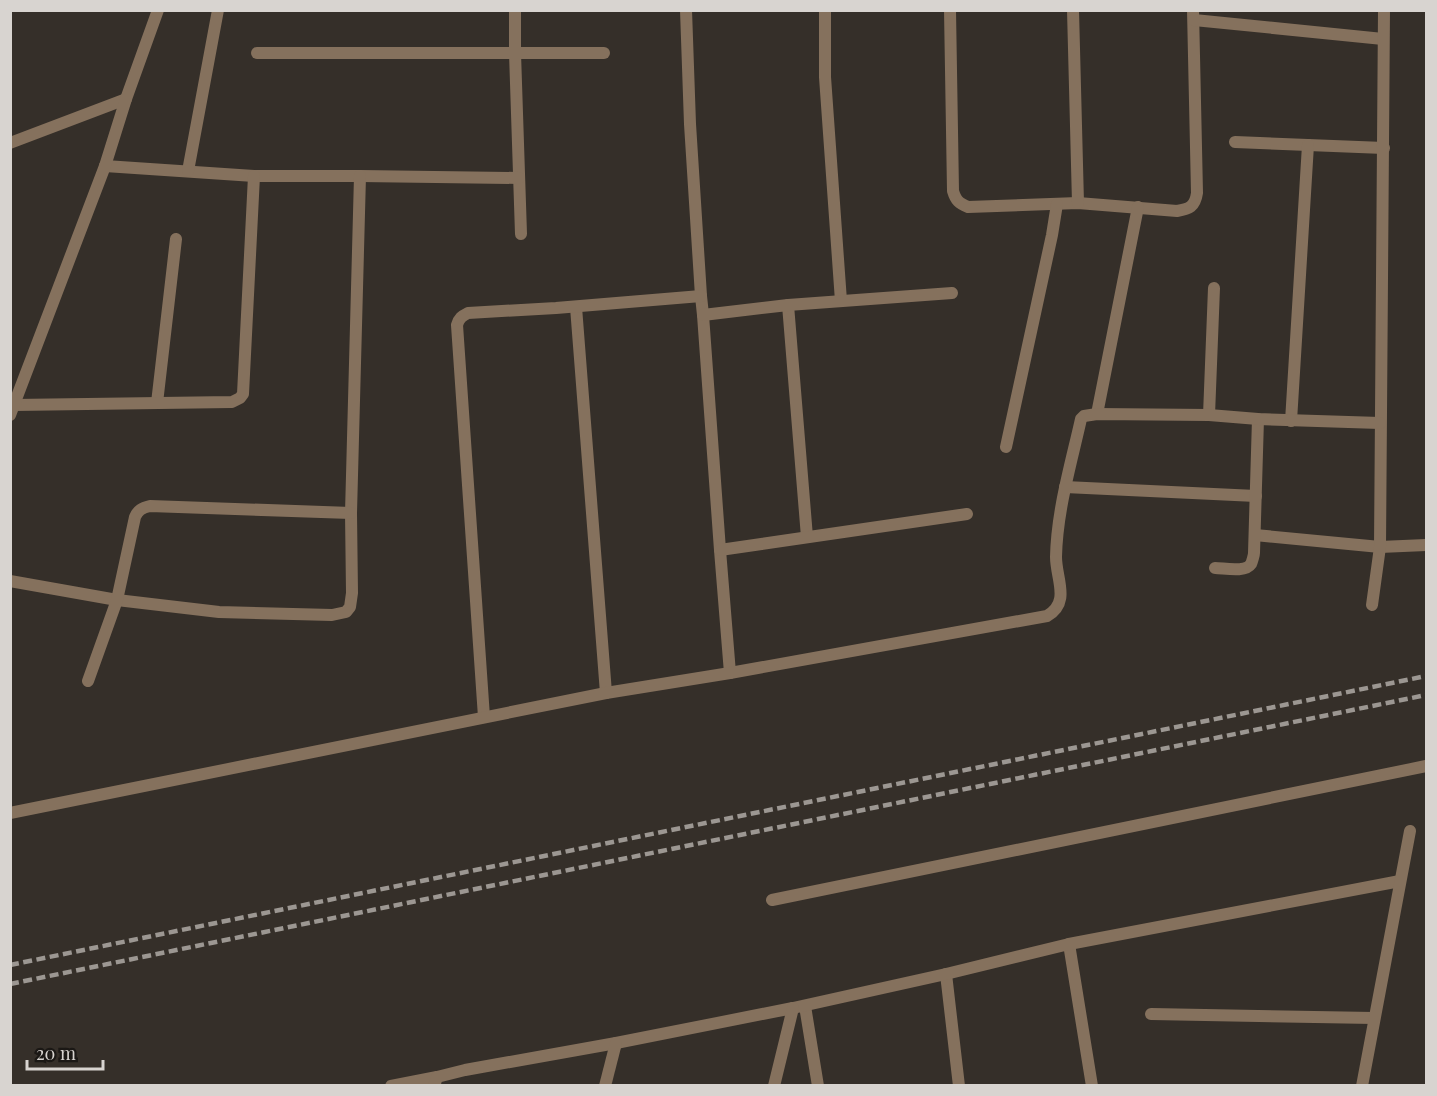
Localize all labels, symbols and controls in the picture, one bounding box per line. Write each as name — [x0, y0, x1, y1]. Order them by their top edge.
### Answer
scale bar — [27, 1033, 104, 1071]
text: 20 m — [36, 1041, 76, 1065]

